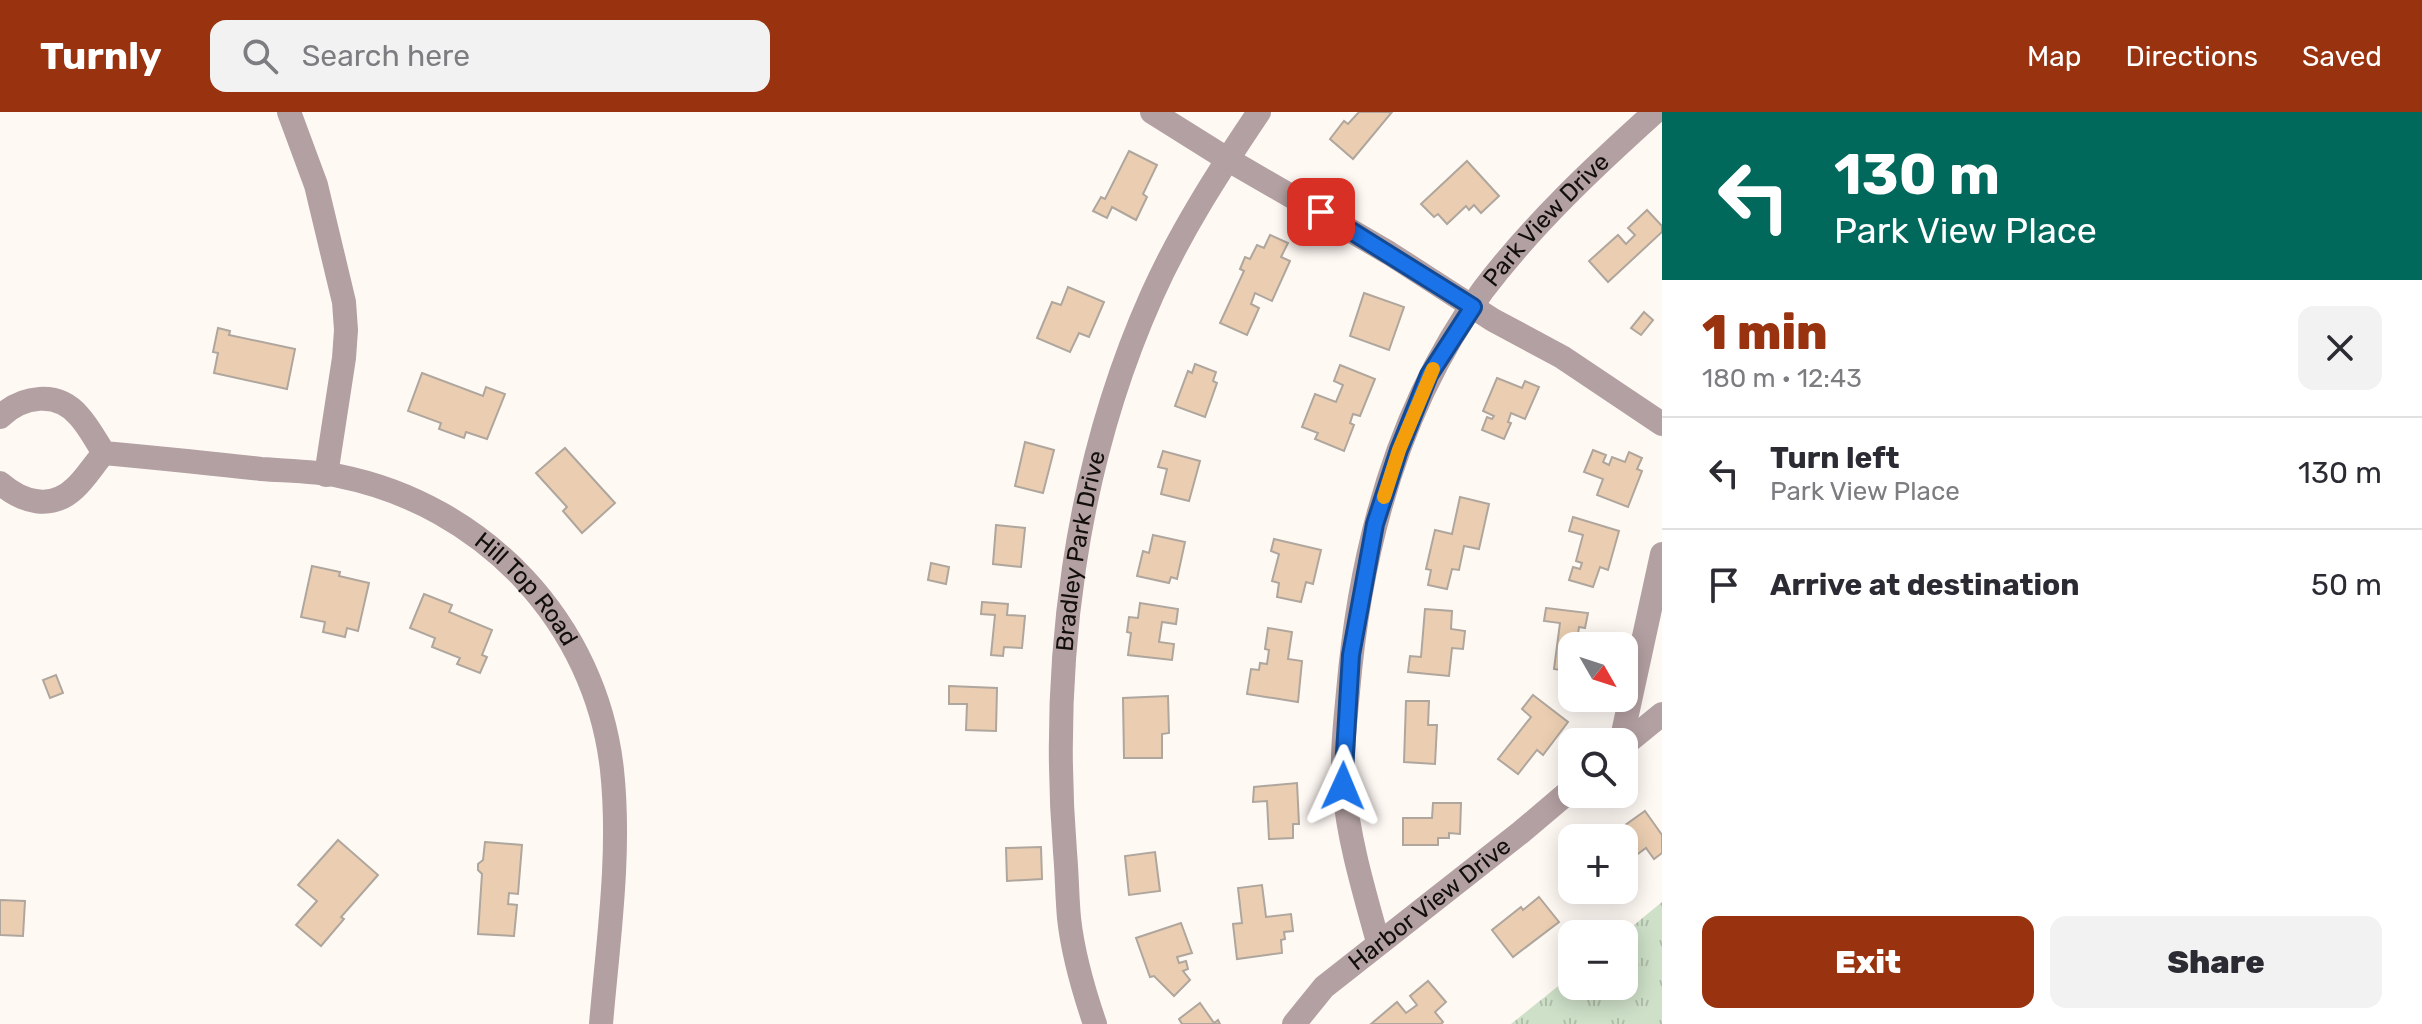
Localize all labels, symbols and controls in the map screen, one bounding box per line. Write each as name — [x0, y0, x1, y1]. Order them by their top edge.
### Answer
search box — [210, 20, 770, 92]
text: Turnly — [40, 33, 162, 79]
icon: search — [238, 34, 282, 78]
text: Search here — [302, 38, 470, 74]
text: Map — [2027, 40, 2081, 73]
text: Directions — [2125, 40, 2258, 73]
text: Saved — [2302, 40, 2382, 73]
text: 130 m — [1834, 142, 2000, 208]
icon: left — [1702, 144, 1806, 248]
street label: Park View Drive — [1477, 147, 1615, 292]
pin — [1287, 178, 1355, 246]
icon: arrive — [1299, 190, 1343, 234]
text: Park View Place — [1834, 209, 2097, 252]
text: 1 min — [1702, 304, 1828, 361]
button: close — [2298, 306, 2382, 390]
text: 180 m · 12:43 — [1702, 363, 1862, 394]
text: Turn left — [1770, 440, 1900, 476]
street label: Bradley Park Drive — [1051, 448, 1111, 652]
icon: left — [1702, 451, 1746, 495]
text: 130 m — [2298, 455, 2382, 491]
text: Park View Place — [1770, 476, 1960, 507]
street label: Hill Top Road — [469, 526, 583, 651]
icon: arrive — [1702, 563, 1746, 607]
text: Arrive at destination — [1770, 567, 2080, 603]
text: 50 m — [2311, 567, 2382, 603]
north arrow — [1558, 632, 1638, 712]
map controls — [1558, 632, 1638, 1000]
button: search — [1558, 728, 1638, 808]
position arrow — [1301, 744, 1385, 828]
button: + — [1558, 824, 1638, 904]
street label: Harbor View Drive — [1343, 832, 1516, 976]
button: Exit — [1702, 916, 2034, 1008]
button: Share — [2050, 916, 2382, 1008]
button: − — [1558, 920, 1638, 1000]

